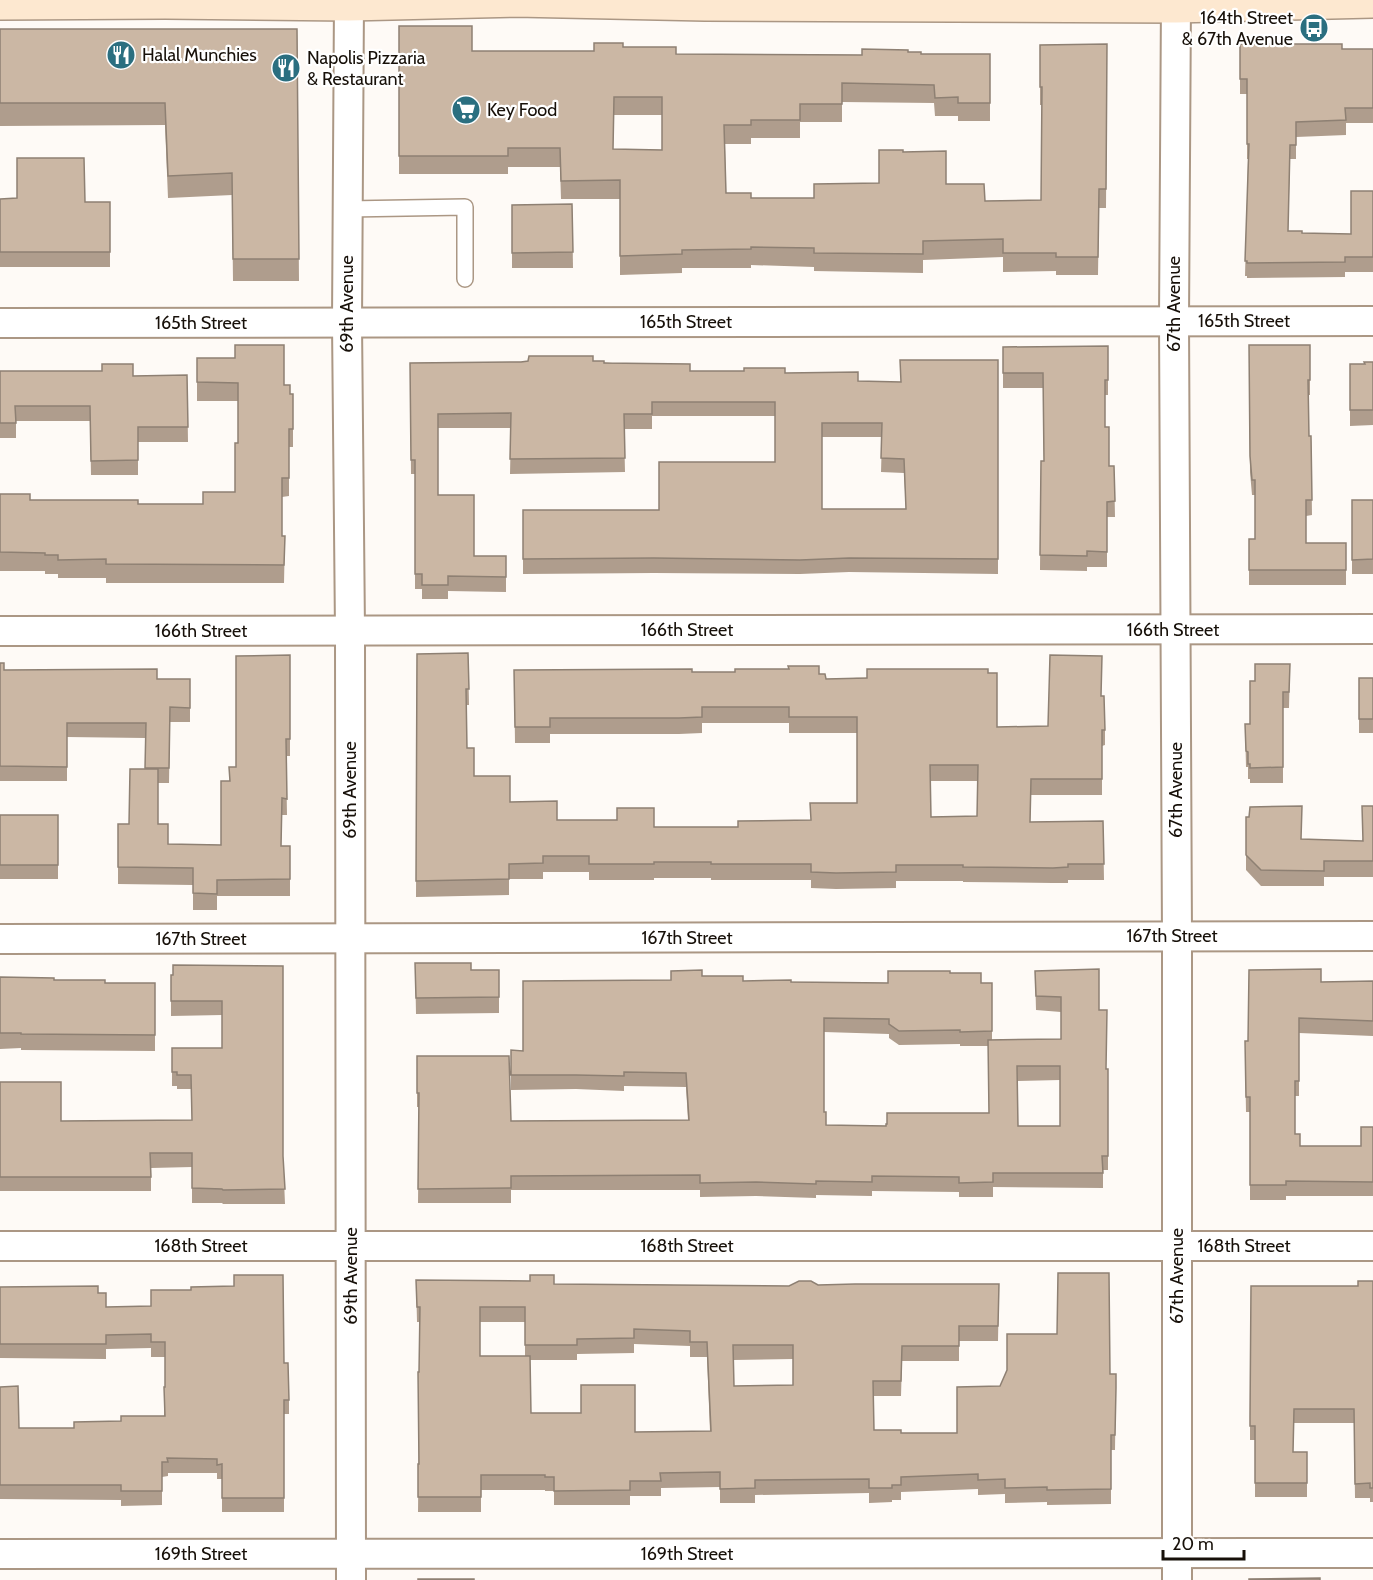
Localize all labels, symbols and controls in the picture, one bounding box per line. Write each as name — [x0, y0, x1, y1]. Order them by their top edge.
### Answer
place label: 164th Street & 67th Avenue — [1182, 7, 1293, 50]
bus stop icon: 164th Street & 67th Avenue — [1298, 12, 1330, 44]
restaurant icon: Halal Munchies — [105, 39, 137, 71]
place label: Halal Munchies — [142, 44, 257, 66]
place label: Napolis Pizzaria & Restaurant — [307, 47, 426, 90]
restaurant icon: Napolis Pizzaria & Restaurant — [270, 52, 302, 84]
supermarket icon: Key Food — [450, 94, 482, 126]
place label: Key Food — [487, 99, 557, 121]
street label: 69th Avenue — [336, 255, 358, 353]
street label: 67th Avenue — [1163, 256, 1185, 352]
street label: 165th Street — [1198, 310, 1290, 332]
street label: 165th Street — [640, 311, 732, 333]
street label: 165th Street — [155, 312, 247, 334]
street label: 166th Street — [641, 619, 733, 641]
street label: 166th Street — [1127, 619, 1219, 641]
street label: 166th Street — [155, 620, 247, 642]
street label: 69th Avenue — [339, 741, 361, 839]
street label: 67th Avenue — [1165, 742, 1187, 838]
street label: 167th Street — [1126, 925, 1218, 947]
street label: 167th Street — [641, 927, 733, 949]
street label: 167th Street — [155, 928, 247, 950]
street label: 69th Avenue — [340, 1227, 362, 1325]
street label: 67th Avenue — [1166, 1228, 1188, 1324]
street label: 168th Street — [154, 1235, 248, 1257]
street label: 168th Street — [640, 1235, 734, 1257]
street label: 168th Street — [1197, 1235, 1291, 1257]
scale bar — [1163, 1523, 1244, 1561]
text: 20 m — [1172, 1533, 1214, 1555]
street label: 169th Street — [155, 1543, 247, 1565]
street label: 169th Street — [641, 1543, 733, 1565]

